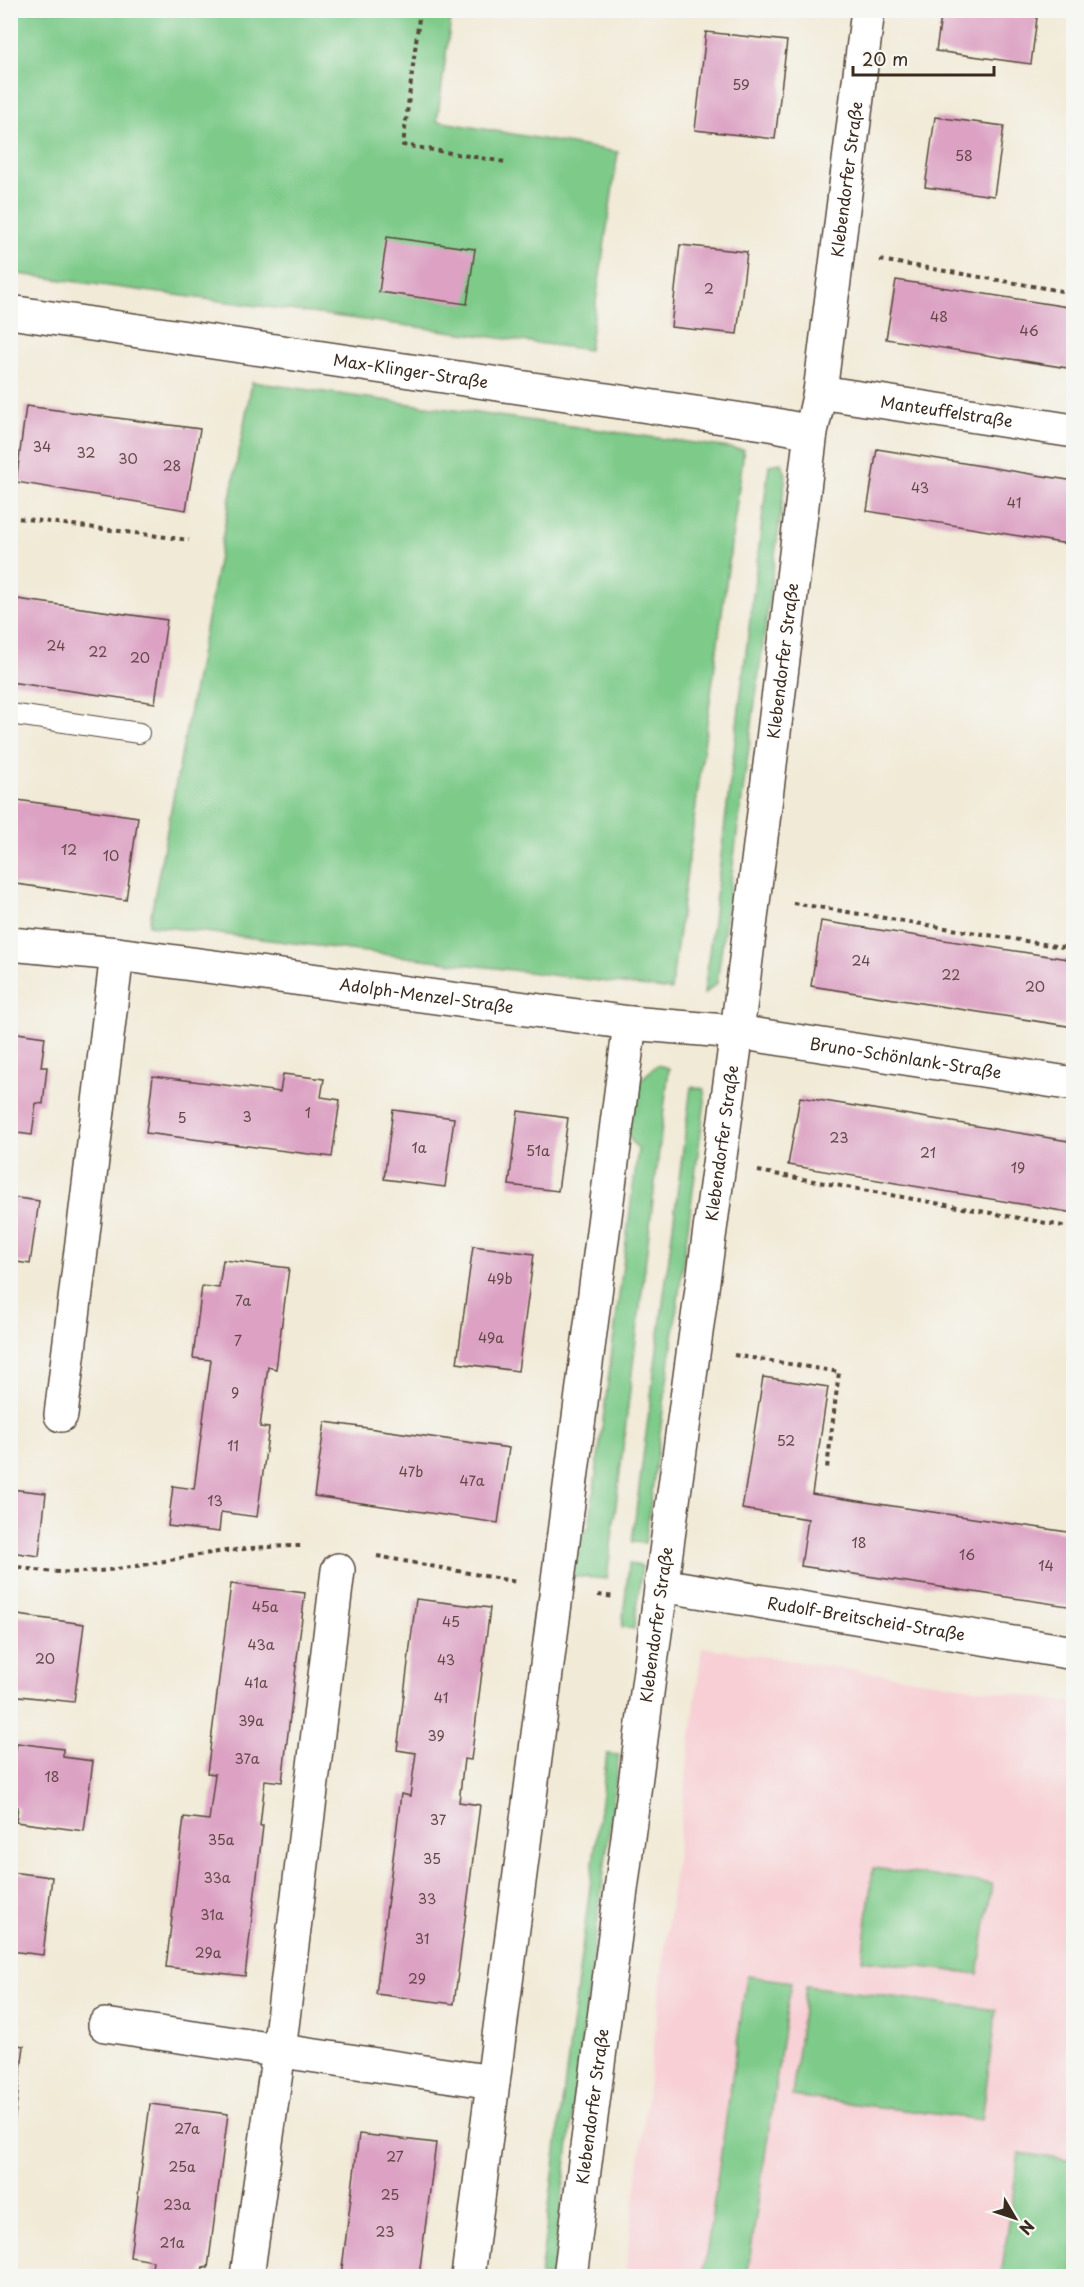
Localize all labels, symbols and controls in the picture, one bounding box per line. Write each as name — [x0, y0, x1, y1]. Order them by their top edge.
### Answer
scale bar — [853, 39, 994, 77]
text: 20 m — [862, 45, 908, 72]
house number: 59 — [732, 74, 750, 95]
street label: Klebendorfer Straße — [824, 100, 867, 259]
house number: 58 — [955, 145, 973, 166]
house number: 2 — [704, 278, 714, 299]
house number: 48 — [930, 306, 948, 327]
house number: 46 — [1019, 320, 1039, 341]
street label: Max-Klinger-Straße — [332, 347, 490, 393]
street label: Manteuffelstraße — [879, 388, 1014, 432]
house number: 34 — [33, 436, 51, 457]
house number: 32 — [77, 442, 95, 463]
house number: 30 — [118, 448, 138, 469]
house number: 28 — [163, 455, 181, 476]
house number: 43 — [911, 477, 929, 498]
house number: 41 — [1007, 492, 1021, 513]
street label: Klebendorfer Straße — [760, 581, 803, 740]
house number: 24 — [47, 635, 65, 656]
house number: 22 — [89, 641, 107, 662]
house number: 20 — [130, 647, 150, 668]
house number: 12 — [61, 839, 77, 860]
house number: 10 — [103, 845, 119, 866]
house number: 24 — [852, 950, 870, 971]
house number: 22 — [942, 964, 960, 985]
street label: Adolph-Menzel-Straße — [338, 971, 515, 1018]
house number: 20 — [1025, 976, 1045, 997]
street label: Bruno-Schönlank-Straße — [808, 1030, 1003, 1084]
street label: Klebendorfer Straße — [698, 1064, 743, 1222]
house number: 1 — [305, 1102, 311, 1123]
house number: 3 — [242, 1106, 252, 1127]
house number: 5 — [177, 1107, 187, 1128]
house number: 23 — [830, 1127, 848, 1148]
house number: 1a — [412, 1137, 427, 1158]
house number: 51a — [526, 1140, 550, 1161]
house number: 21 — [920, 1142, 936, 1163]
house number: 19 — [1011, 1157, 1025, 1178]
house number: 49b — [487, 1268, 513, 1289]
house number: 7a — [235, 1290, 251, 1311]
house number: 49a — [478, 1327, 504, 1348]
house number: 7 — [234, 1330, 242, 1351]
house number: 9 — [231, 1382, 239, 1403]
house number: 52 — [777, 1430, 795, 1451]
house number: 11 — [227, 1435, 239, 1456]
house number: 47b — [399, 1461, 423, 1482]
house number: 47a — [459, 1470, 485, 1491]
house number: 13 — [207, 1490, 223, 1511]
house number: 18 — [851, 1532, 867, 1553]
house number: 16 — [959, 1544, 975, 1565]
street label: Klebendorfer Straße — [633, 1545, 678, 1704]
house number: 14 — [1038, 1555, 1054, 1576]
street label: Rudolf-Breitscheid-Straße — [766, 1590, 967, 1646]
house number: 45a — [252, 1596, 279, 1617]
house number: 45 — [442, 1611, 460, 1632]
house number: 43a — [248, 1634, 275, 1655]
house number: 20 — [35, 1648, 55, 1669]
house number: 43 — [437, 1649, 455, 1670]
house number: 41a — [244, 1672, 268, 1693]
house number: 41 — [434, 1687, 448, 1708]
house number: 39a — [238, 1710, 264, 1731]
house number: 39 — [427, 1725, 445, 1746]
house number: 37a — [234, 1748, 260, 1769]
house number: 18 — [44, 1766, 60, 1787]
house number: 37 — [430, 1809, 447, 1830]
house number: 35a — [208, 1829, 235, 1850]
house number: 35 — [423, 1848, 441, 1869]
house number: 33a — [203, 1867, 231, 1888]
house number: 33 — [418, 1888, 436, 1909]
house number: 31a — [200, 1904, 224, 1925]
house number: 31 — [415, 1928, 429, 1949]
house number: 29a — [195, 1942, 222, 1963]
house number: 29 — [408, 1968, 426, 1989]
street label: Klebendorfer Straße — [569, 2027, 614, 2186]
house number: 27a — [174, 2118, 200, 2139]
house number: 27 — [386, 2146, 404, 2167]
house number: 25a — [168, 2156, 196, 2177]
house number: 25 — [381, 2184, 399, 2205]
north arrow — [985, 2188, 1045, 2248]
house number: 23a — [163, 2194, 191, 2215]
text: N — [1014, 2216, 1041, 2241]
house number: 23 — [376, 2221, 394, 2242]
house number: 21a — [160, 2232, 185, 2253]

